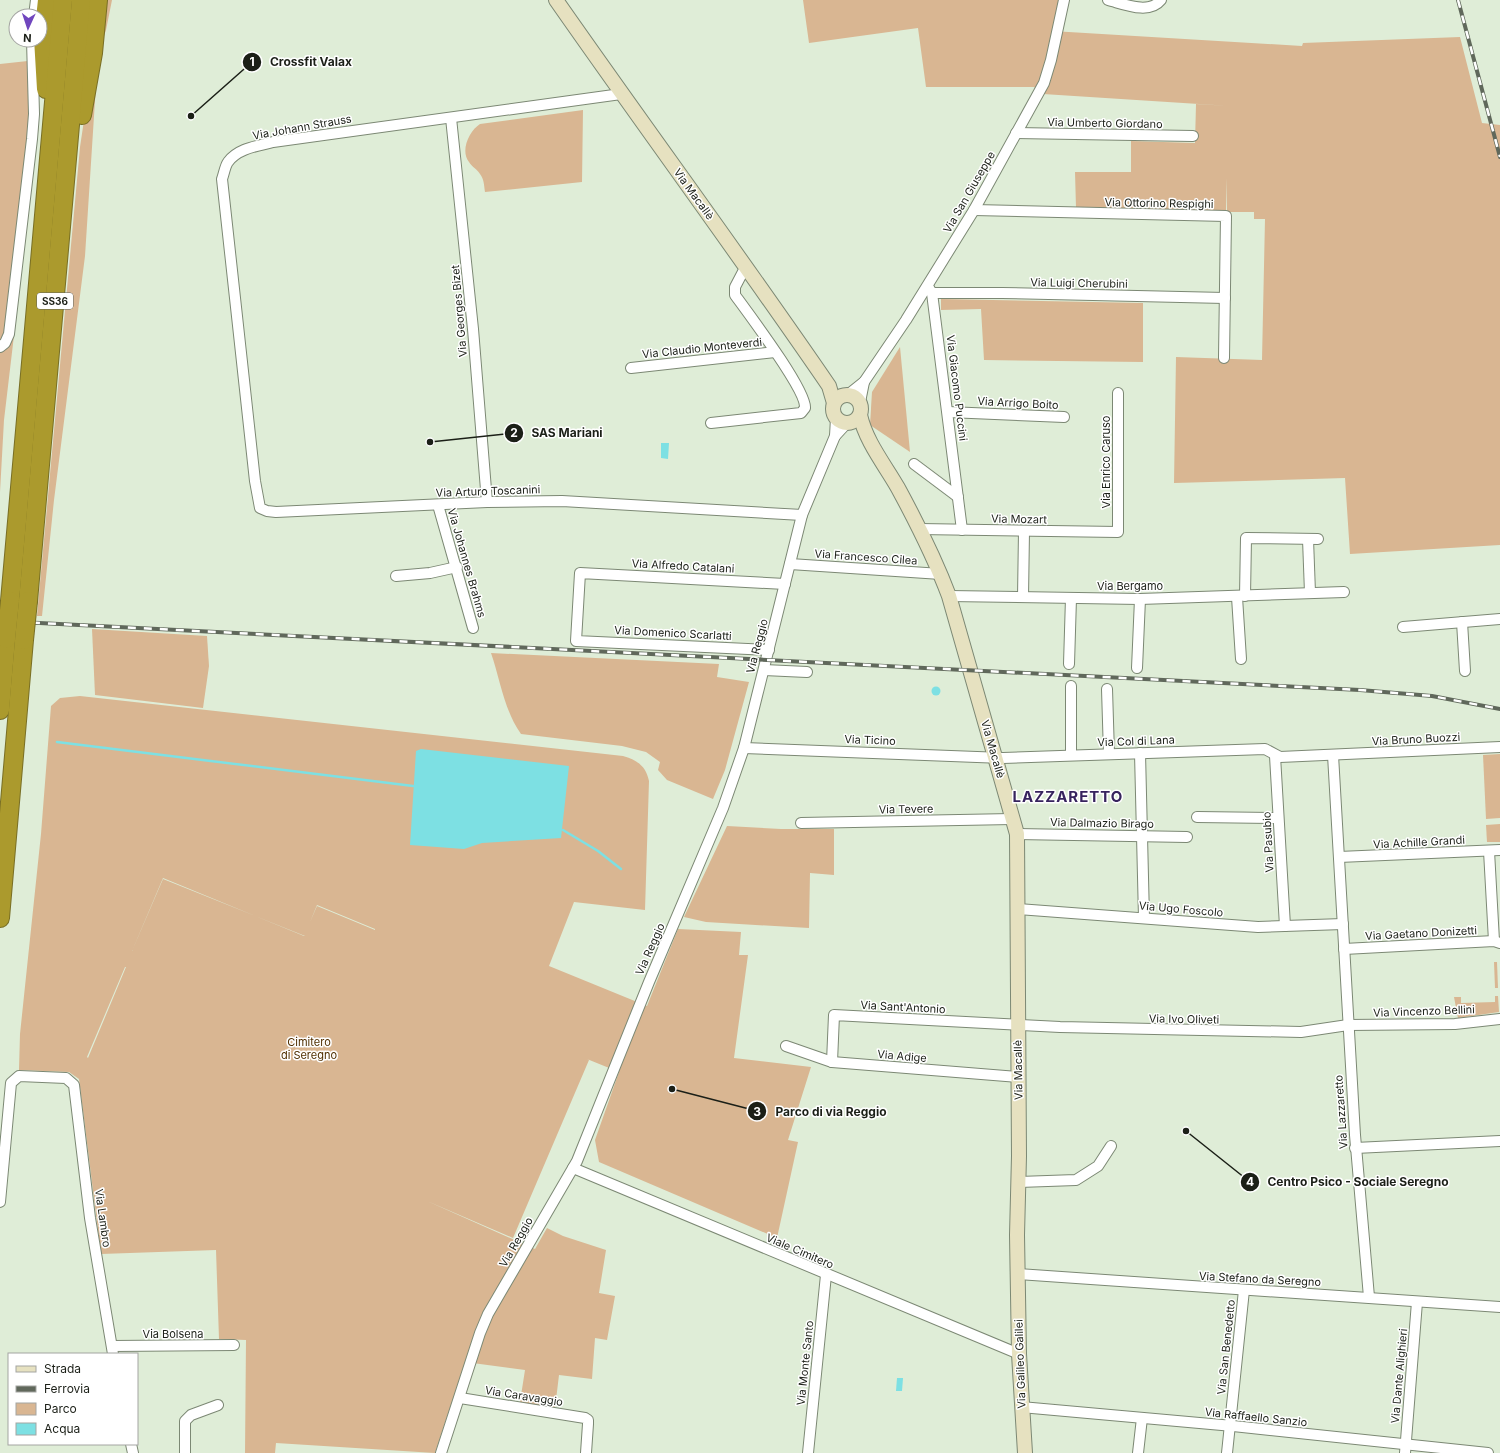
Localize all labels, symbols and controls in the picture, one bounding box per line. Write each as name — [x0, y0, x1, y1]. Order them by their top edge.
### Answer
north arrow — [8, 8, 48, 48]
text: N — [23, 31, 32, 45]
callout: Crossfit Valax — [242, 50, 360, 74]
text: 1 — [249, 54, 255, 69]
text: Crossfit Valax — [270, 54, 352, 69]
street label: Via Johann Strauss — [251, 111, 353, 143]
street label: Via Umberto Giordano — [1047, 115, 1163, 131]
street label: Via San Giuseppe — [940, 149, 998, 235]
street label: Via Macallè — [671, 166, 717, 222]
street label: Via Ottorino Respighi — [1104, 195, 1214, 211]
street label: Via Georges Bizet — [448, 264, 470, 358]
street label: Via Luigi Cherubini — [1030, 275, 1128, 291]
road number: SS36 — [37, 293, 73, 309]
street label: Via Giacomo Puccini — [944, 334, 970, 442]
street label: Via Claudio Monteverdi — [641, 335, 763, 361]
street label: Via Arrigo Boito — [977, 394, 1059, 412]
street label: Via Enrico Caruso — [1099, 415, 1113, 508]
callout: SAS Mariani — [504, 421, 611, 445]
text: 2 — [510, 425, 518, 440]
text: SAS Mariani — [531, 425, 603, 440]
street label: Via Arturo Toscanini — [435, 482, 541, 500]
street label: Via Johannes Brahms — [445, 507, 489, 619]
street label: Via Mozart — [991, 512, 1048, 526]
street label: Via Francesco Cilea — [814, 546, 918, 568]
street label: Via Alfredo Catalani — [631, 556, 735, 576]
street label: Via Bergamo — [1097, 579, 1164, 593]
street label: Via Reggio — [743, 617, 771, 675]
street label: Via Domenico Scarlatti — [614, 623, 732, 643]
street label: Via Macallè — [978, 718, 1008, 780]
street label: Via Bruno Buozzi — [1371, 730, 1461, 748]
street label: Via Ticino — [844, 732, 896, 748]
street label: Via Col di Lana — [1097, 733, 1175, 749]
district label: LAZZARETTO — [1013, 787, 1123, 806]
street label: Via Tevere — [879, 802, 933, 816]
street label: Via Pasubio — [1259, 811, 1277, 873]
street label: Via Dalmazio Birago — [1050, 815, 1155, 831]
street label: Via Achille Grandi — [1373, 833, 1465, 851]
street label: Via Ugo Foscolo — [1138, 898, 1224, 920]
street label: Via Reggio — [632, 920, 668, 977]
street label: Via Gaetano Donizetti — [1365, 923, 1477, 943]
street label: Via Sant'Antonio — [860, 998, 946, 1016]
street label: Via Vincenzo Bellini — [1373, 1002, 1475, 1020]
street label: Via Ivo Oliveti — [1149, 1011, 1219, 1027]
park label: Cimitero di Seregno — [281, 1035, 337, 1062]
street label: Via Macallè — [1010, 1040, 1026, 1100]
street label: Via Adige — [877, 1047, 927, 1065]
street label: Via Lazzaretto — [1331, 1074, 1351, 1149]
callout: Parco di via Reggio — [747, 1099, 894, 1123]
text: 3 — [753, 1104, 761, 1119]
text: Parco di via Reggio — [775, 1104, 887, 1119]
callout: Centro Psico - Sociale Seregno — [1240, 1170, 1457, 1194]
text: 4 — [1246, 1174, 1254, 1189]
text: Centro Psico - Sociale Seregno — [1267, 1174, 1449, 1189]
street label: Via Lambro — [92, 1188, 114, 1249]
street label: Via Reggio — [496, 1214, 536, 1270]
street label: Viale Cimitero — [764, 1230, 836, 1272]
street label: Via Stefano da Seregno — [1198, 1269, 1322, 1289]
street label: Via San Benedetto — [1214, 1298, 1238, 1395]
street label: Via Monte Santo — [794, 1319, 816, 1406]
street label: Via Galileo Galilei — [1011, 1319, 1029, 1409]
street label: Via Bolsena — [143, 1327, 203, 1341]
street label: Via Dante Alighieri — [1388, 1328, 1410, 1424]
legend — [8, 1353, 138, 1445]
text: Strada — [44, 1361, 81, 1376]
text: Ferrovia — [44, 1381, 90, 1396]
street label: Via Caravaggio — [484, 1383, 564, 1409]
text: Parco — [44, 1401, 77, 1416]
street label: Via Raffaello Sanzio — [1204, 1405, 1308, 1429]
text: Acqua — [44, 1421, 80, 1436]

